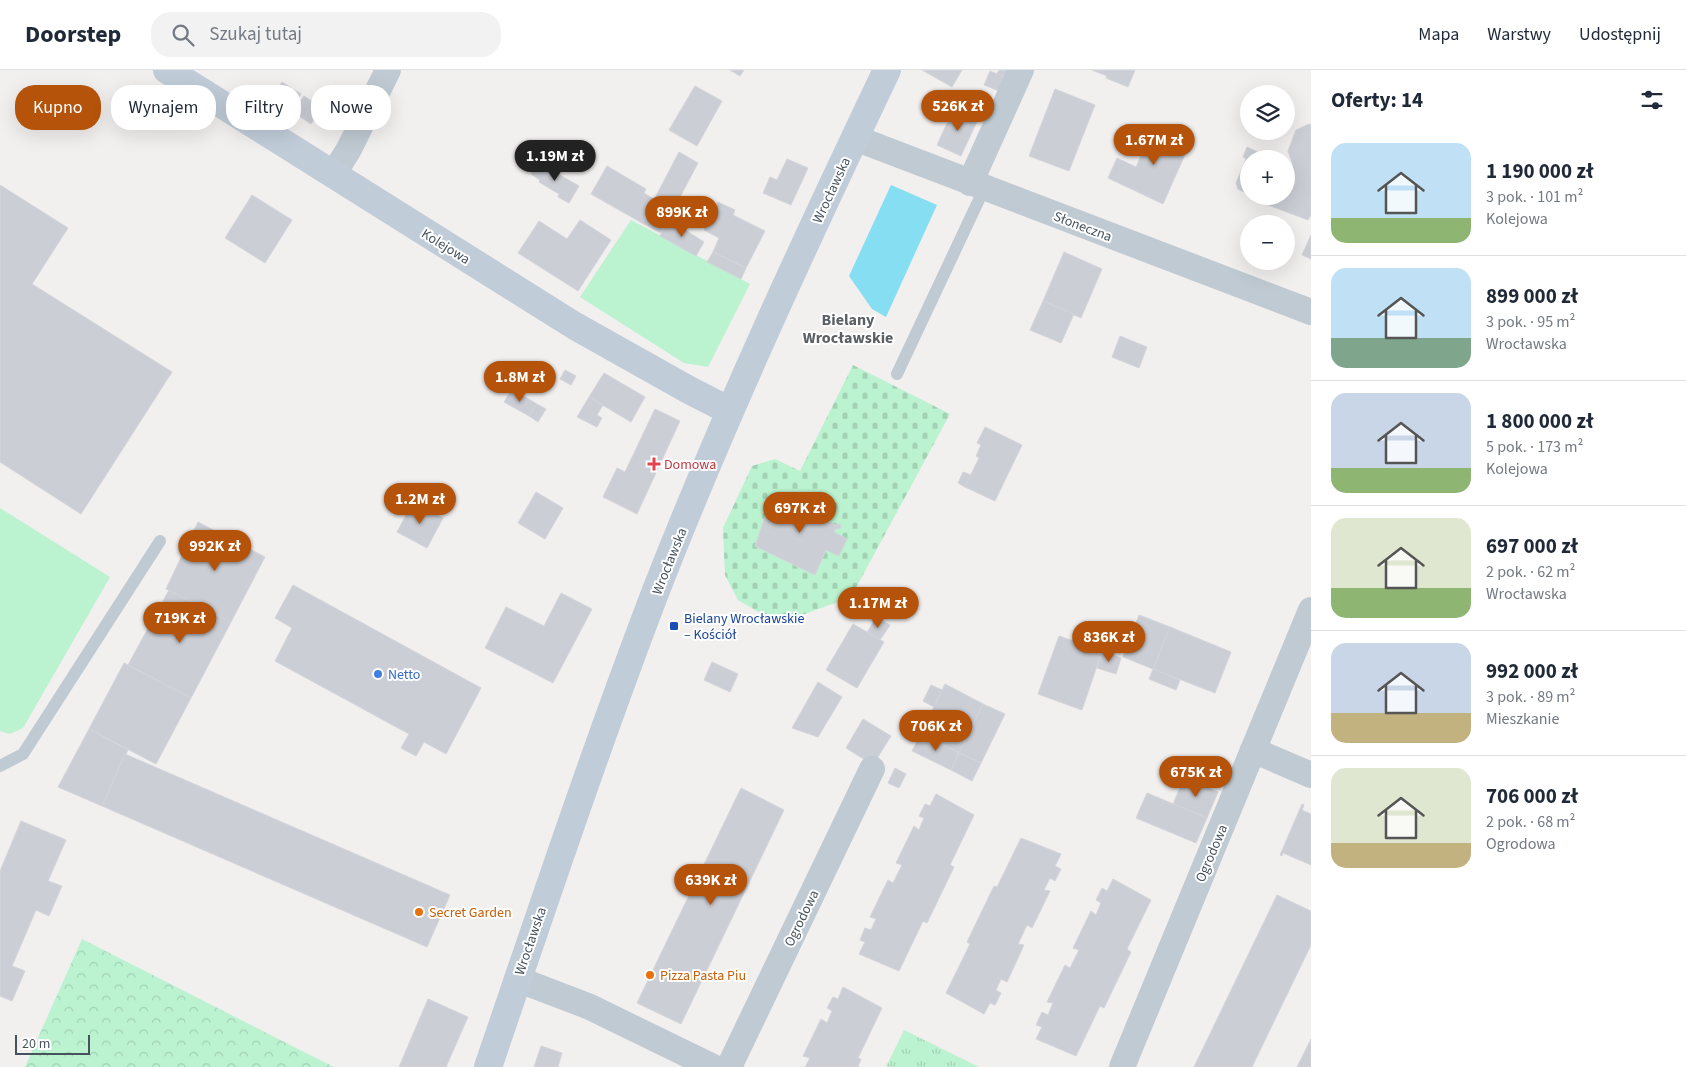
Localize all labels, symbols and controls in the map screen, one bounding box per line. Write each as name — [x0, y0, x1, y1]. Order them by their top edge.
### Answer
search box — [151, 12, 501, 57]
text: Doorstep — [25, 17, 121, 52]
icon: search — [169, 21, 197, 49]
text: Szukaj tutaj — [209, 21, 302, 48]
text: Mapa — [1418, 22, 1459, 47]
text: Warstwy — [1487, 22, 1551, 47]
text: Udostępnij — [1579, 22, 1661, 47]
chip: Kupno — [15, 85, 101, 130]
chip: Wynajem — [111, 85, 216, 130]
chip: Filtry — [226, 85, 301, 130]
chip: Nowe — [311, 85, 391, 130]
map controls — [1240, 85, 1295, 270]
button: layers — [1240, 85, 1295, 140]
text: Oferty: 14 — [1331, 85, 1423, 115]
icon: filters — [1638, 86, 1666, 114]
pin: 526K zł — [912, 90, 1004, 132]
text: 526K zł — [932, 95, 984, 117]
pin: 1.67M zł — [1102, 124, 1206, 166]
text: 1.67M zł — [1125, 129, 1183, 151]
pin: 1.19M zł — [503, 140, 607, 182]
text: 1.19M zł — [526, 145, 584, 167]
button: + — [1240, 150, 1295, 205]
street label: Wrocławska — [808, 154, 856, 227]
text: 1 190 000 zł — [1486, 156, 1593, 186]
icon: home — [1371, 163, 1431, 223]
text: 3 pok. · 101 m² — [1486, 186, 1583, 208]
pin: 899K zł — [636, 196, 728, 238]
text: 899K zł — [656, 201, 708, 223]
street label: Słoneczna — [1051, 207, 1115, 247]
text: Kolejowa — [1486, 208, 1548, 230]
button: − — [1240, 215, 1295, 270]
street label: Kolejowa — [417, 224, 474, 270]
text: 899 000 zł — [1486, 281, 1578, 311]
icon: home — [1371, 288, 1431, 348]
district label: Bielany Wrocławskie — [803, 309, 893, 349]
text: 3 pok. · 95 m² — [1486, 311, 1575, 333]
text: Wrocławska — [1486, 333, 1567, 355]
pin: 1.8M zł — [474, 360, 566, 403]
text: 1.8M zł — [495, 366, 545, 388]
text: 1 800 000 zł — [1486, 406, 1593, 436]
icon: home — [1371, 413, 1431, 473]
text: 5 pok. · 173 m² — [1486, 436, 1583, 458]
place label: Domowa — [664, 455, 716, 475]
marker: Domowa — [648, 458, 660, 470]
text: Kolejowa — [1486, 458, 1548, 480]
pin: 1.2M zł — [374, 482, 466, 525]
text: 1.2M zł — [395, 488, 445, 510]
pin: 697K zł — [754, 492, 846, 534]
text: 697K zł — [774, 497, 826, 519]
street label: Wrocławska — [647, 525, 692, 598]
pin: 992K zł — [169, 530, 261, 572]
text: 697 000 zł — [1486, 531, 1578, 561]
text: 992K zł — [189, 535, 241, 557]
icon: home — [1371, 538, 1431, 598]
text: 2 pok. · 62 m² — [1486, 561, 1575, 583]
text: Wrocławska — [1486, 583, 1567, 605]
pin: 1.17M zł — [826, 586, 930, 629]
text: 1.17M zł — [849, 592, 907, 614]
pin: 719K zł — [134, 602, 226, 644]
text: 719K zł — [154, 607, 206, 629]
place label: Bielany Wrocławskie – Kościół — [684, 609, 804, 645]
marker: Bielany Wrocławskie – Kościół — [668, 620, 680, 632]
pin: 836K zł — [1063, 620, 1155, 663]
text: 836K zł — [1083, 626, 1135, 648]
text: 992 000 zł — [1486, 656, 1578, 686]
icon: home — [1371, 663, 1431, 723]
place label: Netto — [388, 665, 420, 685]
marker: Netto — [372, 668, 384, 680]
text: 3 pok. · 89 m² — [1486, 686, 1575, 708]
text: Mieszkanie — [1486, 708, 1559, 730]
pin: 706K zł — [890, 710, 982, 752]
text: 706K zł — [910, 715, 962, 737]
pin: 675K zł — [1150, 756, 1242, 798]
text: 675K zł — [1170, 761, 1222, 783]
text: 706 000 zł — [1486, 781, 1578, 811]
icon: home — [1371, 788, 1431, 848]
text: 2 pok. · 68 m² — [1486, 811, 1575, 833]
street label: Ogrodowa — [1191, 821, 1233, 885]
text: Ogrodowa — [1486, 833, 1556, 855]
pin: 639K zł — [665, 864, 757, 906]
text: 639K zł — [685, 869, 737, 891]
street label: Ogrodowa — [780, 887, 824, 950]
place label: Secret Garden — [429, 903, 512, 923]
street label: Wrocławska — [510, 905, 552, 978]
marker: Secret Garden — [413, 906, 425, 918]
place label: Pizza Pasta Piu — [660, 966, 746, 986]
marker: Pizza Pasta Piu — [644, 969, 656, 981]
scale bar — [15, 1032, 90, 1055]
text: 20 m — [22, 1034, 50, 1054]

